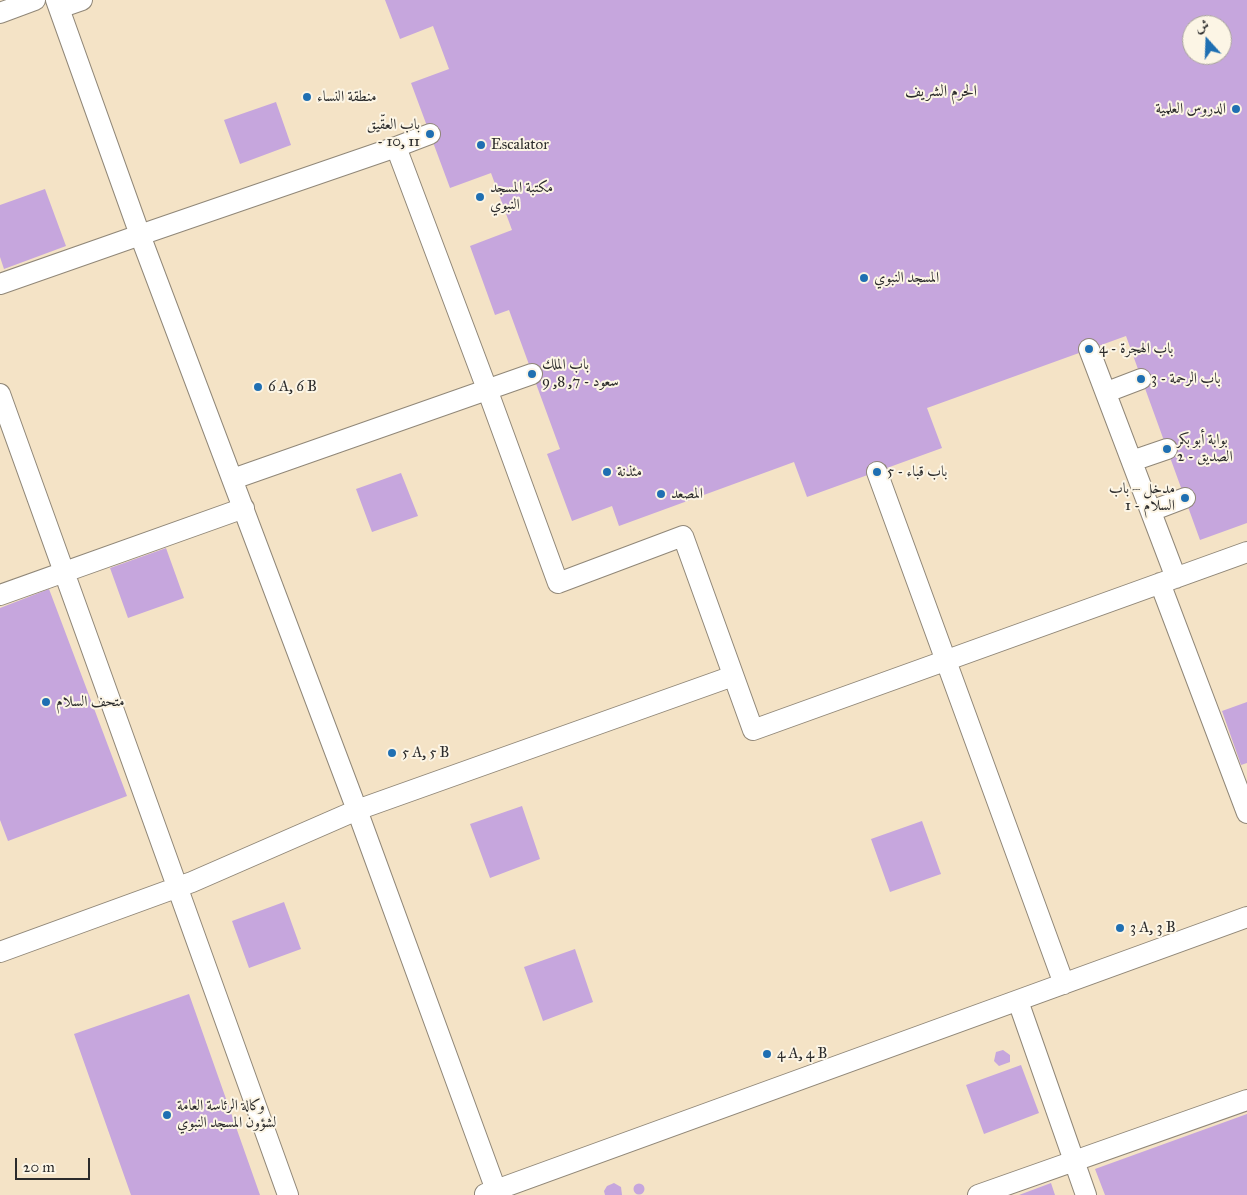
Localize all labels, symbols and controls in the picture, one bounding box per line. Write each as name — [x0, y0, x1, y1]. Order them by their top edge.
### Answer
north arrow — [1182, 15, 1232, 65]
text: ش — [1193, 16, 1211, 37]
district label: الحرم الشريف — [905, 82, 977, 102]
place label: منطقة النساء — [317, 88, 377, 106]
marker: منطقة النساء — [301, 91, 313, 103]
place label: الدروس العلمية — [1155, 100, 1226, 118]
marker: الدروس العلمية — [1230, 103, 1242, 115]
place label: باب العقّيق - 10, 11 — [367, 116, 420, 151]
marker: باب العقّيق - 10, 11 — [424, 128, 436, 140]
place label: Escalator — [491, 136, 549, 154]
marker: Escalator — [475, 139, 487, 151]
place label: مكتبة المسجد النبوي — [490, 179, 553, 214]
marker: مكتبة المسجد النبوي — [474, 191, 486, 203]
place label: المسجد النبوي — [874, 269, 939, 287]
marker: المسجد النبوي — [858, 272, 870, 284]
place label: باب الهجرة - 4 — [1099, 340, 1173, 358]
marker: باب الهجرة - 4 — [1083, 343, 1095, 355]
place label: باب الملك سعود - 7, 8, 9 — [542, 356, 619, 391]
marker: باب الملك سعود - 7, 8, 9 — [526, 368, 538, 380]
place label: باب الرحمة - 3 — [1151, 370, 1221, 388]
marker: باب الرحمة - 3 — [1135, 373, 1147, 385]
place label: 6 A, 6 B — [268, 378, 317, 396]
marker: 6 A, 6 B — [252, 381, 264, 393]
place label: بوابة أبو بكر الصديق - 2 — [1177, 431, 1233, 466]
marker: بوابة أبو بكر الصديق - 2 — [1161, 443, 1173, 455]
place label: مئذنة — [617, 463, 642, 481]
place label: باب قباء - 5 — [887, 463, 947, 481]
marker: مئذنة — [601, 466, 613, 478]
marker: باب قباء - 5 — [871, 466, 883, 478]
place label: مدخل – باب السلام - 1 — [1109, 480, 1175, 515]
place label: المصعد — [671, 485, 703, 503]
marker: المصعد — [655, 488, 667, 500]
marker: مدخل – باب السلام - 1 — [1179, 492, 1191, 504]
place label: متحف السلام — [56, 693, 124, 711]
marker: متحف السلام — [40, 696, 52, 708]
place label: 5 A, 5 B — [402, 744, 450, 762]
marker: 5 A, 5 B — [386, 747, 398, 759]
place label: 3 A, 3 B — [1130, 919, 1176, 937]
marker: 3 A, 3 B — [1114, 922, 1126, 934]
place label: 4 A, 4 B — [777, 1045, 827, 1063]
marker: 4 A, 4 B — [761, 1048, 773, 1060]
place label: وكالة الرئاسة العامة لشؤون المسجد النبوي — [177, 1097, 276, 1132]
marker: وكالة الرئاسة العامة لشؤون المسجد النبوي — [161, 1109, 173, 1121]
scale bar — [18, 1148, 92, 1180]
text: 20 m — [23, 1158, 55, 1176]

